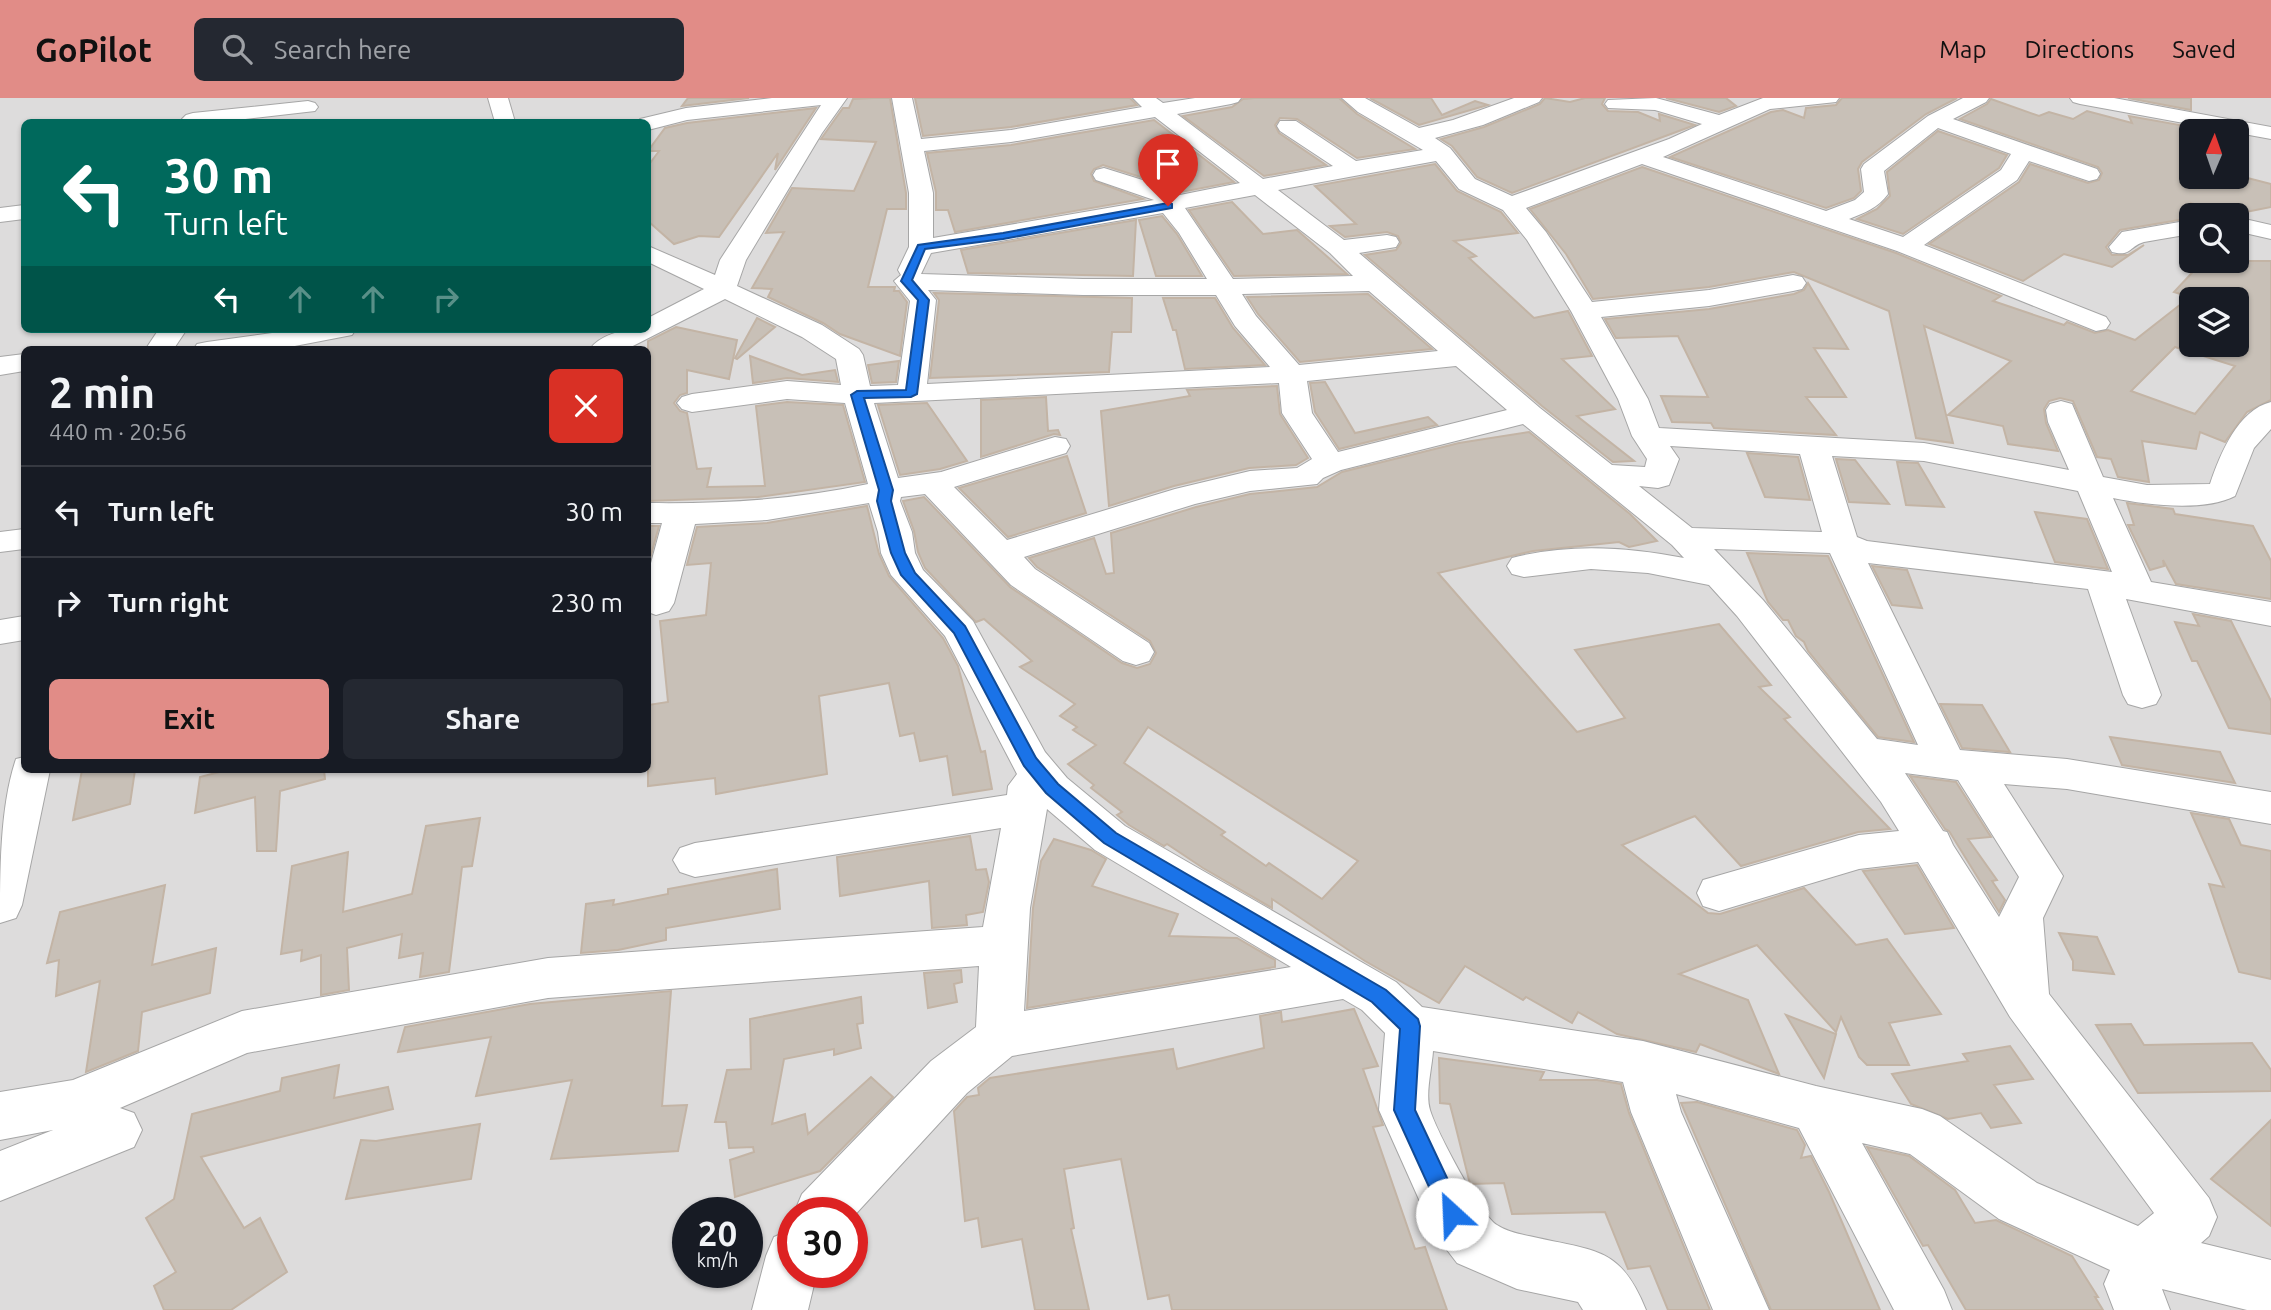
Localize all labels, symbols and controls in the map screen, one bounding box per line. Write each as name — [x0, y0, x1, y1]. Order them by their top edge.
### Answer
search box — [194, 18, 684, 81]
icon: search — [218, 30, 256, 68]
text: GoPilot — [35, 31, 152, 68]
text: Search here — [274, 35, 411, 64]
text: Map — [1939, 36, 1986, 63]
text: Directions — [2024, 36, 2134, 63]
text: Saved — [2172, 36, 2236, 63]
north arrow — [2179, 119, 2249, 189]
map controls — [2179, 119, 2249, 357]
pin — [1138, 134, 1198, 206]
icon: arrive — [1149, 145, 1187, 183]
icon: left — [49, 147, 140, 238]
text: 30 m — [164, 147, 273, 202]
button: search — [2179, 203, 2249, 273]
text: Turn left — [164, 205, 288, 241]
icon: left — [208, 280, 246, 318]
icon: ahead — [281, 280, 319, 318]
icon: ahead — [354, 280, 392, 318]
icon: right — [427, 280, 465, 318]
button: layers — [2179, 287, 2249, 357]
text: 2 min — [49, 369, 155, 416]
button: close — [549, 369, 623, 443]
text: 440 m · 20:56 — [49, 419, 187, 444]
icon: left — [49, 493, 87, 531]
text: Turn left — [108, 497, 214, 526]
text: 30 m — [565, 497, 623, 526]
icon: right — [49, 584, 87, 622]
text: Turn right — [108, 588, 229, 617]
text: 230 m — [551, 588, 623, 617]
button: Exit — [49, 679, 329, 759]
button: Share — [343, 679, 623, 759]
position arrow — [1415, 1177, 1489, 1251]
speed limit sign: 30 — [777, 1197, 868, 1288]
text: 20 — [698, 1213, 737, 1253]
text: km/h — [697, 1250, 738, 1270]

